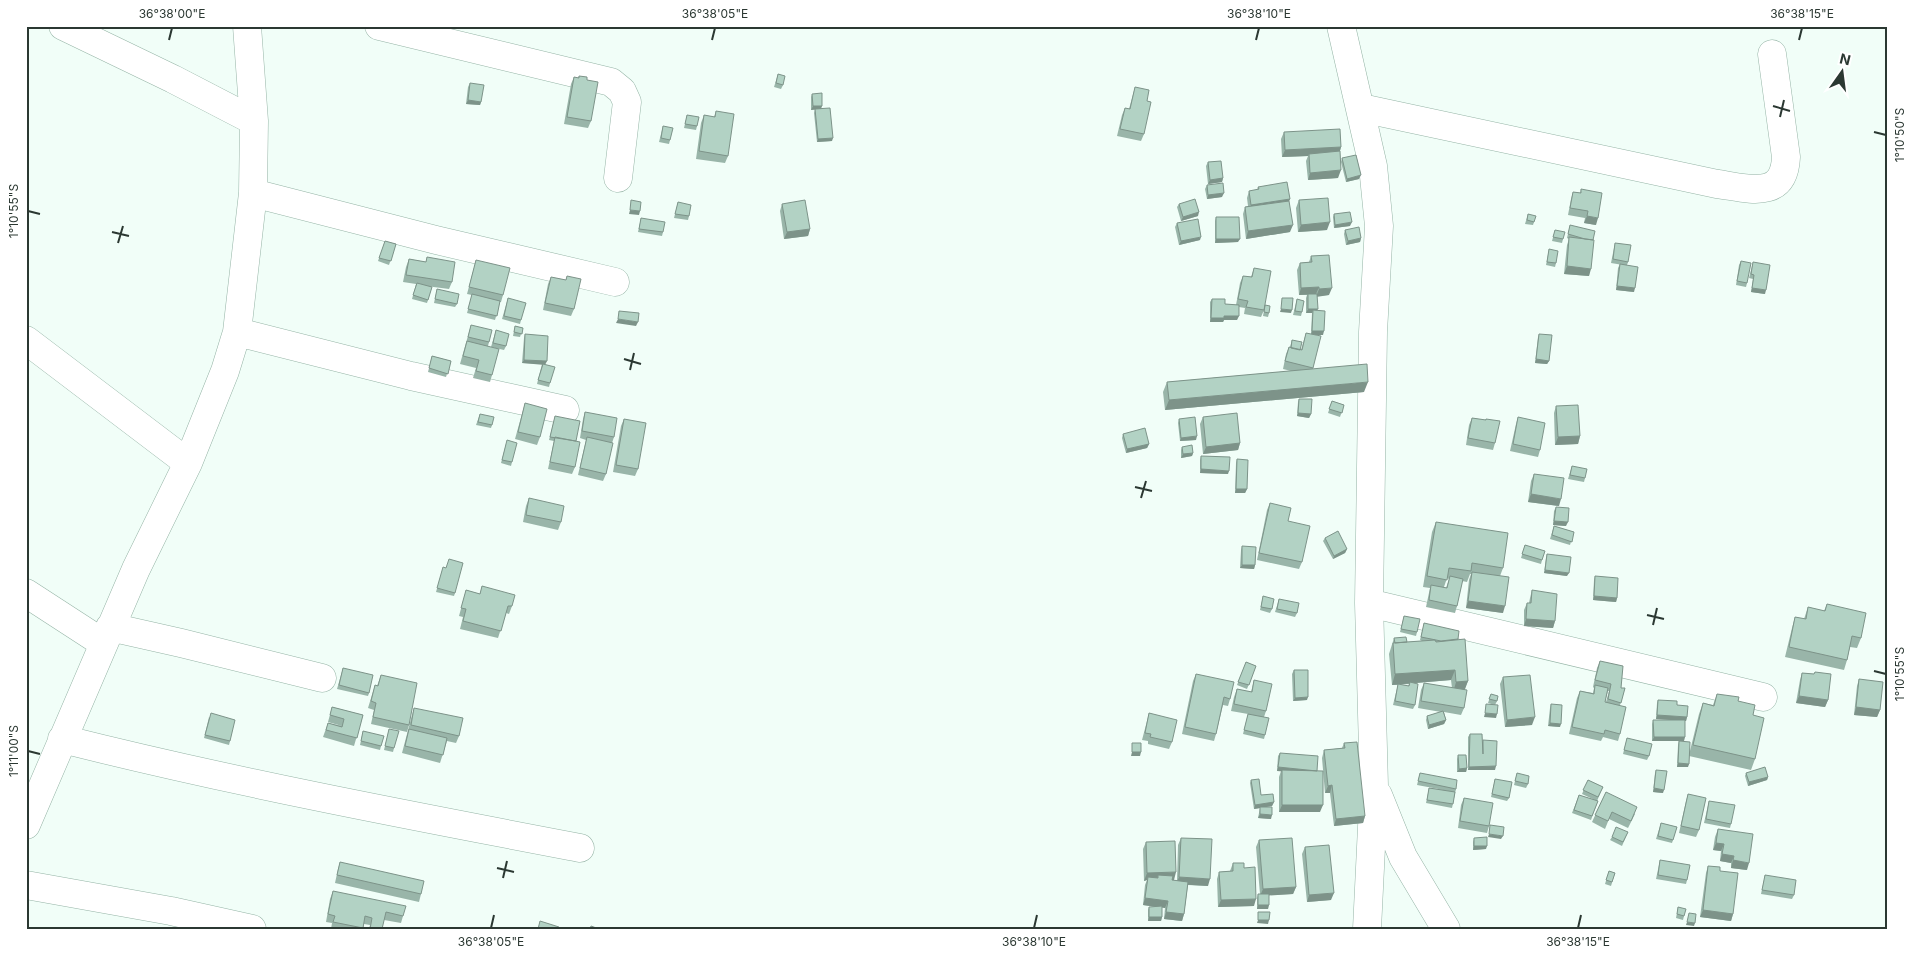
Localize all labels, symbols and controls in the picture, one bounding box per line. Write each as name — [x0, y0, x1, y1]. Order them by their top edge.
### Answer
text: 36°38'00"E — [139, 6, 205, 21]
text: 36°38'05"E — [682, 6, 748, 21]
text: 36°38'10"E — [1227, 6, 1291, 21]
text: 36°38'15"E — [1770, 6, 1834, 21]
north arrow — [1816, 48, 1866, 98]
text: N — [1838, 49, 1852, 68]
text: 1°10'50"S — [1892, 107, 1907, 162]
text: 1°10'55"S — [6, 184, 21, 238]
text: 1°10'55"S — [1892, 647, 1907, 701]
text: 1°11'00"S — [6, 725, 21, 777]
text: 36°38'05"E — [458, 934, 524, 949]
text: 36°38'10"E — [1002, 934, 1066, 949]
text: 36°38'15"E — [1546, 934, 1610, 949]

